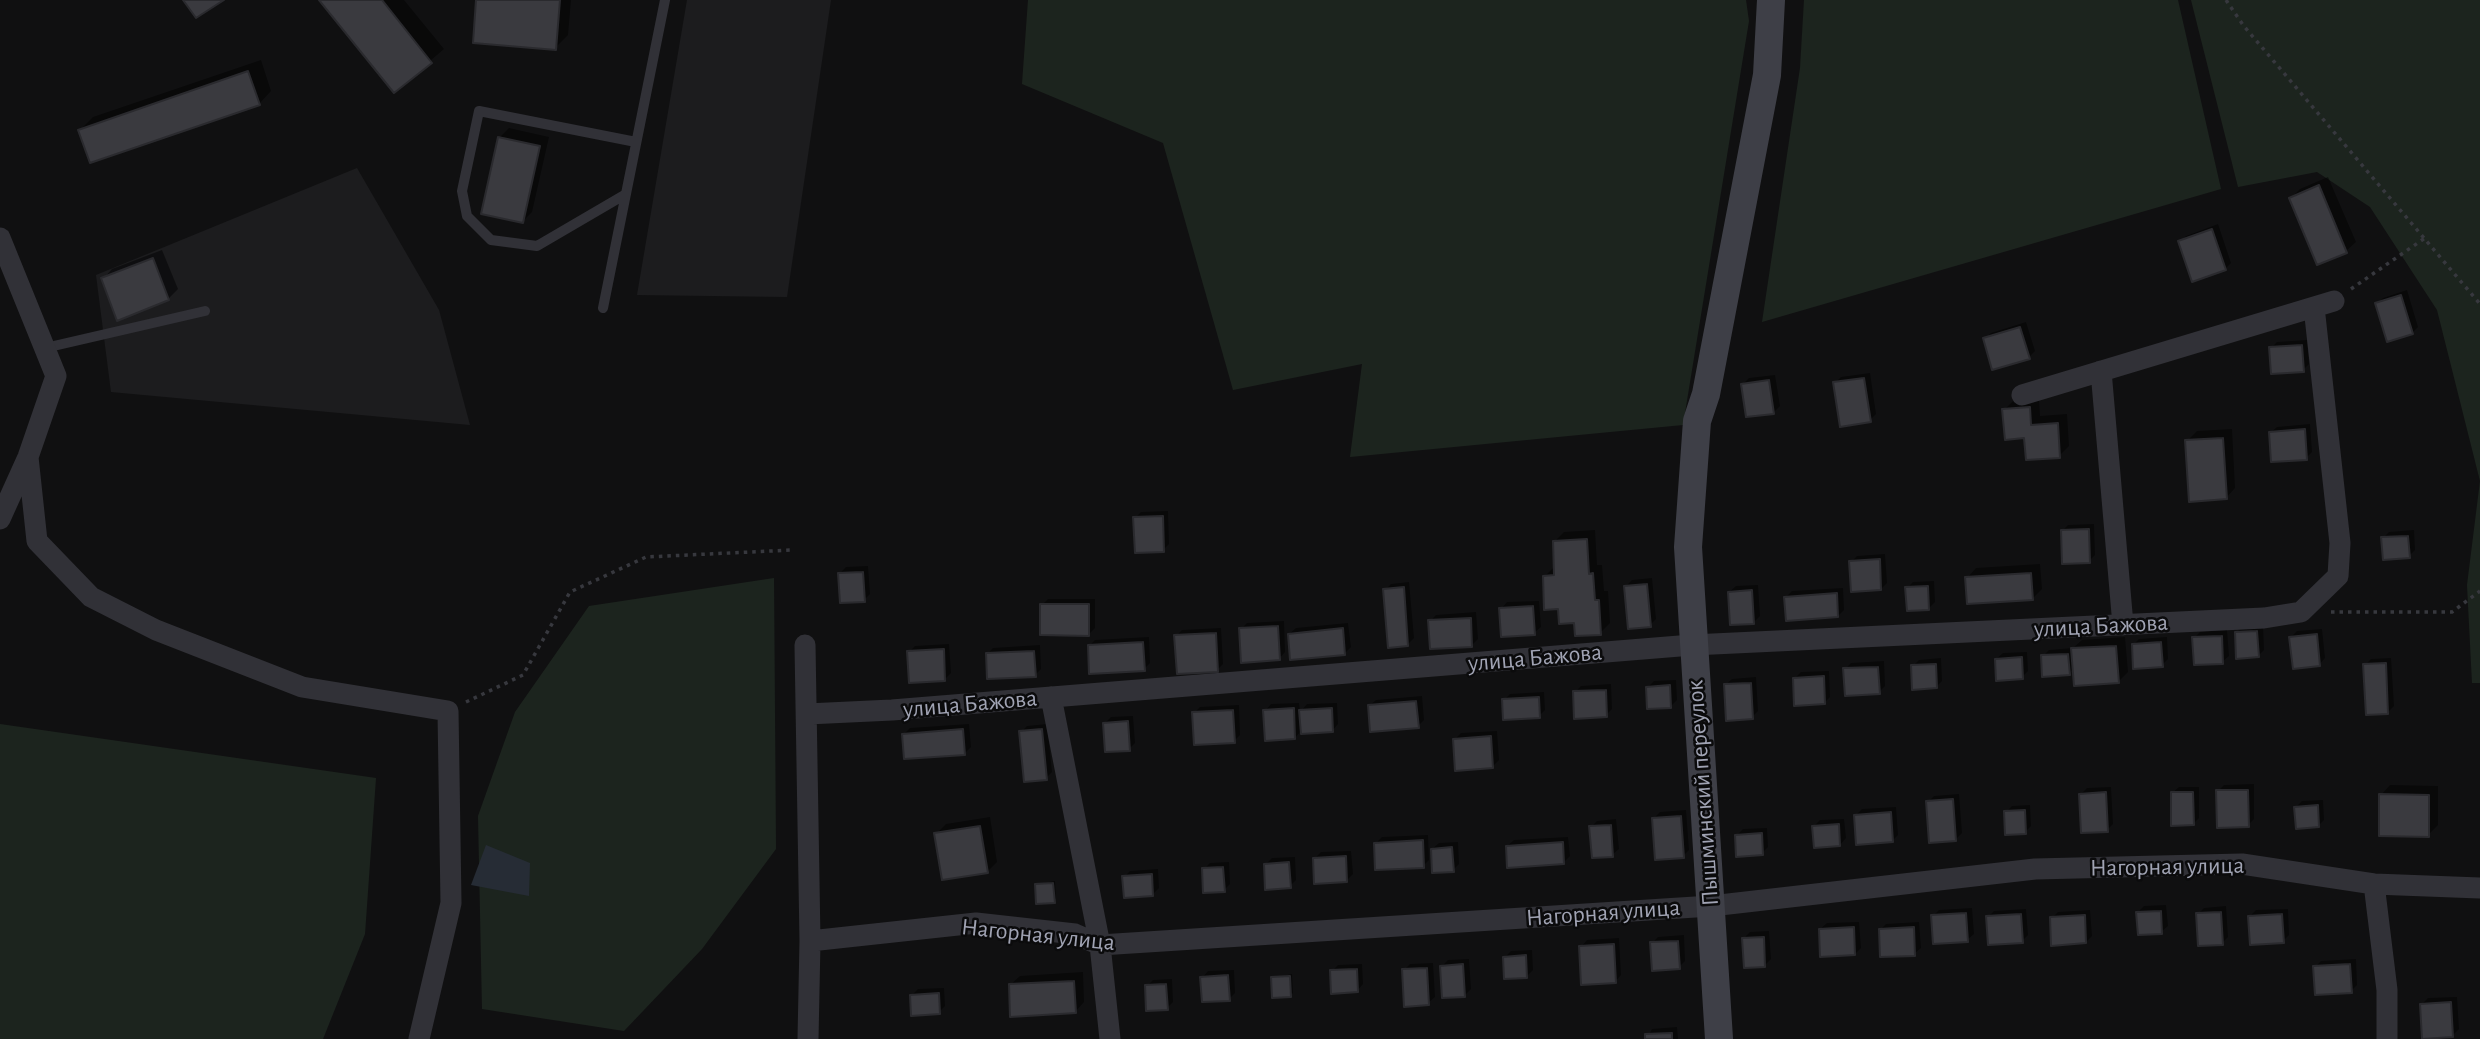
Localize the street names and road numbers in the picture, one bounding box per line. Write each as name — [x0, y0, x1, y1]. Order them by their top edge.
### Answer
street label: улица Бажова — [2033, 608, 2169, 644]
street label: улица Бажова — [1467, 638, 1603, 678]
street label: Пышминский переулок — [1681, 679, 1725, 907]
street label: улица Бажова — [902, 684, 1038, 724]
street label: Нагорная улица — [2090, 851, 2244, 883]
street label: Нагорная улица — [1525, 893, 1681, 933]
street label: Нагорная улица — [960, 913, 1116, 957]

